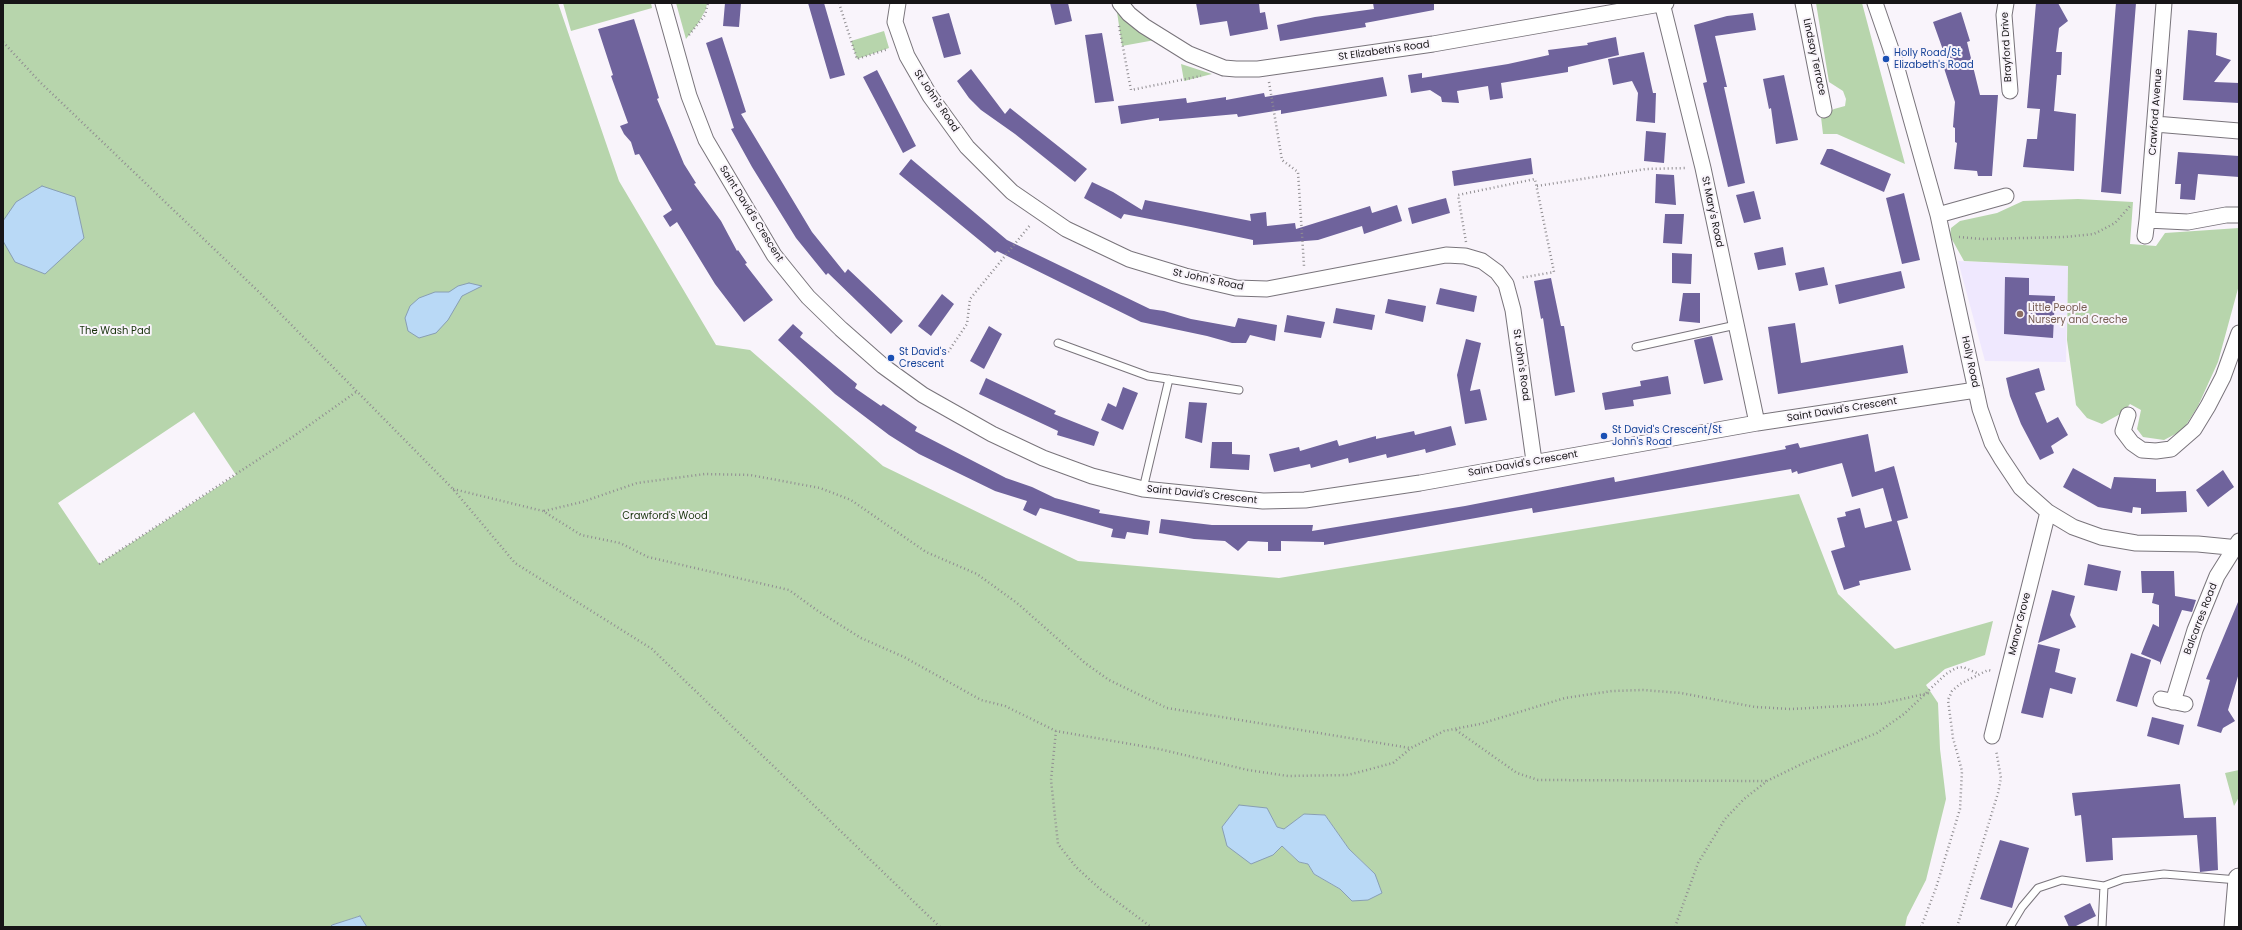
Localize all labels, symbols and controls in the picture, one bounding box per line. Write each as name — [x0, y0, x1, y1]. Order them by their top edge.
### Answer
street label: Brayford Drive — [1999, 12, 2015, 82]
street label: Lindsay Terrace — [1800, 17, 1828, 97]
street label: St Elizabeth's Road — [1338, 39, 1430, 63]
place label: Holly Road/St Elizabeth's Road — [1894, 47, 1974, 70]
marker: Holly Road/St Elizabeth's Road — [1881, 54, 1891, 64]
street label: St John's Road — [911, 68, 961, 134]
street label: Crawford Avenue — [2147, 68, 2165, 156]
street label: Saint David's Crescent — [716, 164, 786, 264]
street label: St Mary's Road — [1699, 175, 1725, 249]
street label: St John's Road — [1171, 267, 1245, 293]
place label: Little People Nursery and Creche — [2028, 302, 2128, 326]
marker: Little People Nursery and Creche — [2015, 309, 2025, 319]
park label: The Wash Pad — [80, 325, 150, 337]
street label: St John's Road — [1510, 328, 1532, 402]
street label: Holly Road — [1959, 335, 1981, 389]
place label: St David's Crescent — [899, 346, 947, 370]
marker: St David's Crescent — [886, 353, 896, 363]
street label: Saint David's Crescent — [1786, 395, 1898, 425]
place label: St David's Crescent/St John's Road — [1612, 424, 1722, 448]
marker: St David's Crescent/St John's Road — [1599, 431, 1609, 441]
street label: Saint David's Crescent — [1467, 448, 1579, 480]
street label: Saint David's Crescent — [1146, 483, 1258, 507]
park label: Crawford's Wood — [622, 510, 708, 522]
street label: Balcarres Road — [2182, 581, 2220, 657]
street label: Manor Grove — [2006, 591, 2034, 657]

